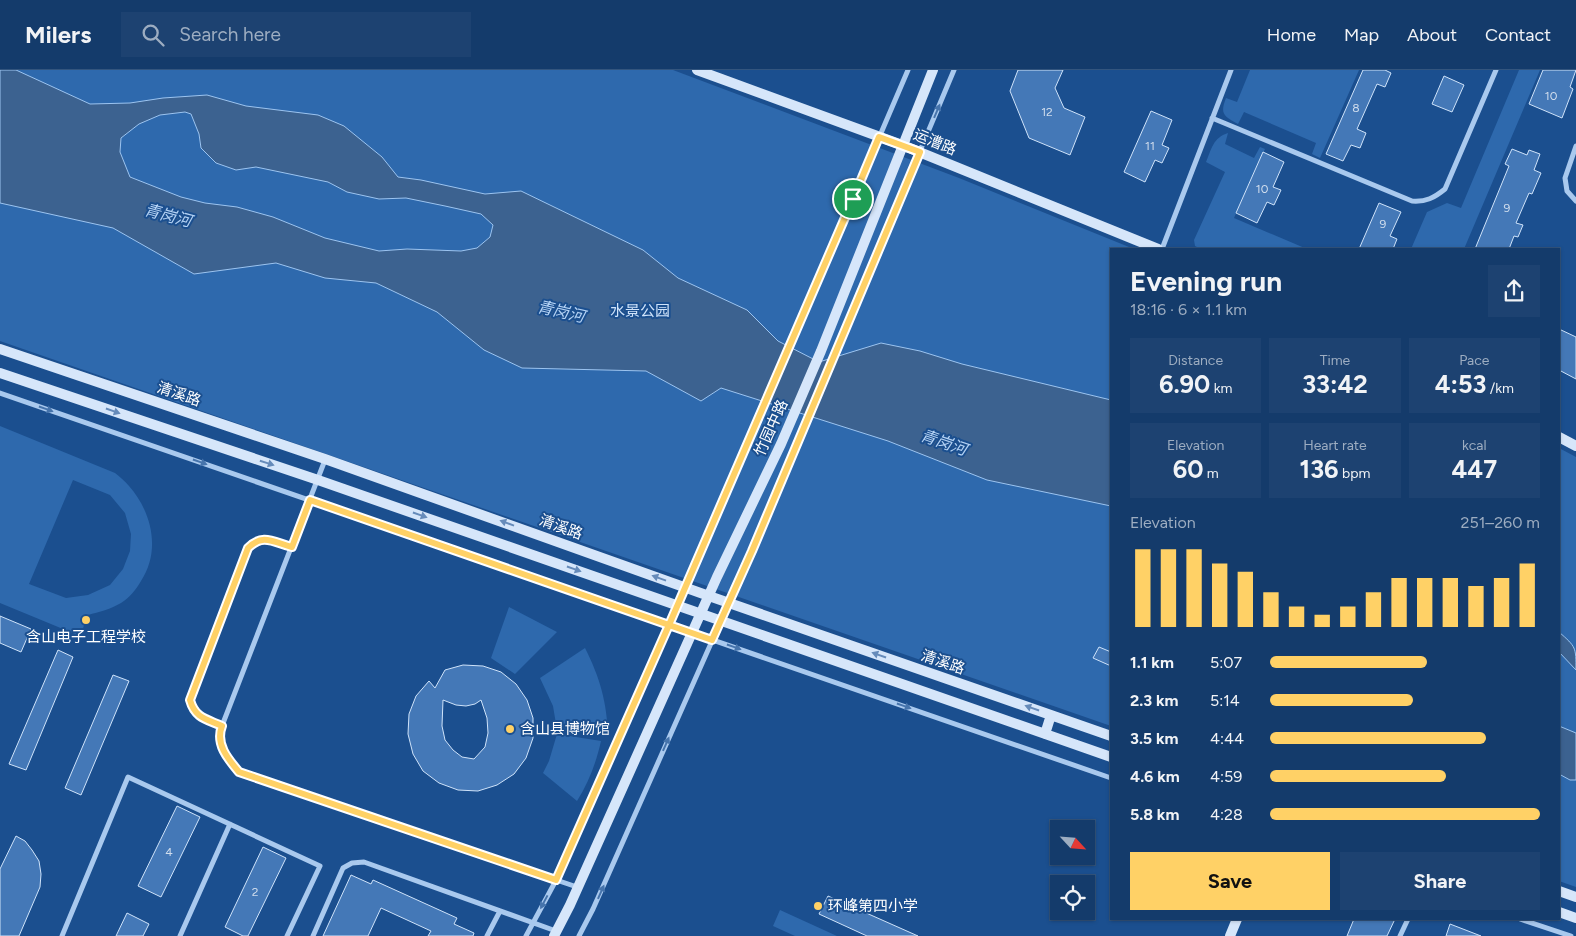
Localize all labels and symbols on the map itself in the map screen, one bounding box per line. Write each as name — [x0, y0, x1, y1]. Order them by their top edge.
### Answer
house number: 10 — [1545, 89, 1558, 103]
house number: 8 — [1352, 101, 1360, 115]
one-way arrow — [933, 103, 941, 118]
house number: 12 — [1041, 105, 1053, 119]
street label: 运漕路 — [911, 125, 959, 159]
house number: 11 — [1145, 139, 1155, 153]
pin — [832, 178, 874, 220]
house number: 10 — [1256, 182, 1269, 196]
water label: 青岗河 — [142, 200, 196, 232]
house number: 9 — [1504, 201, 1511, 215]
house number: 9 — [1380, 217, 1387, 231]
water label: 青岗河 — [535, 297, 589, 327]
park label: 水景公园 — [610, 302, 670, 320]
street label: 清溪路 — [155, 378, 203, 410]
street label: 竹园中路 — [751, 397, 791, 459]
one-way arrow — [39, 405, 54, 413]
one-way arrow — [105, 408, 120, 415]
water label: 青岗河 — [918, 426, 972, 460]
one-way arrow — [192, 459, 207, 466]
one-way arrow — [259, 459, 274, 467]
street label: 清溪路 — [537, 511, 585, 543]
one-way arrow — [413, 512, 428, 519]
one-way arrow — [499, 519, 514, 526]
one-way arrow — [566, 566, 581, 573]
one-way arrow — [652, 574, 667, 581]
marker: 含山电子工程学校 — [80, 614, 92, 626]
place label: 含山电子工程学校 — [26, 628, 146, 646]
one-way arrow — [726, 644, 741, 651]
street label: 清溪路 — [919, 646, 967, 678]
one-way arrow — [871, 651, 886, 658]
one-way arrow — [896, 703, 911, 710]
one-way arrow — [1024, 704, 1039, 712]
place label: 含山县博物馆 — [520, 720, 610, 738]
marker: 含山县博物馆 — [504, 723, 516, 735]
one-way arrow — [663, 737, 671, 751]
north arrow — [1050, 820, 1095, 865]
house number: 4 — [165, 845, 173, 859]
house number: 2 — [252, 885, 258, 899]
one-way arrow — [597, 885, 605, 899]
one-way arrow — [540, 895, 548, 910]
place label: 环峰第四小学 — [828, 897, 918, 915]
marker: 环峰第四小学 — [812, 900, 824, 912]

